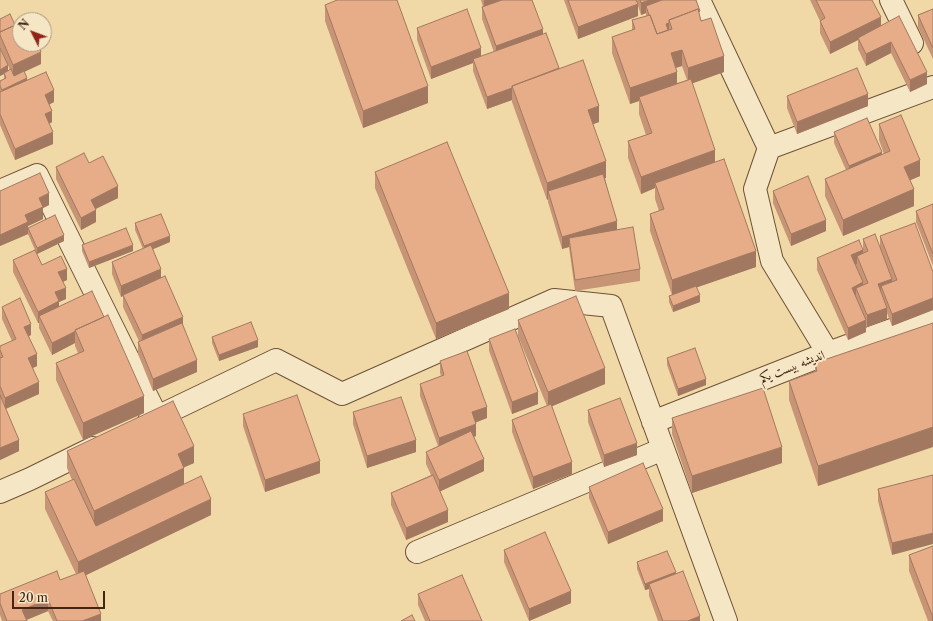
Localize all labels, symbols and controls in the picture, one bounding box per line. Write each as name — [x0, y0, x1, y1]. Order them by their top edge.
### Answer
north arrow — [12, 12, 52, 52]
text: N — [15, 16, 32, 33]
street label: اندیشه بیست یکم — [757, 347, 827, 387]
scale bar — [14, 583, 107, 609]
text: 20 m — [19, 590, 48, 605]

